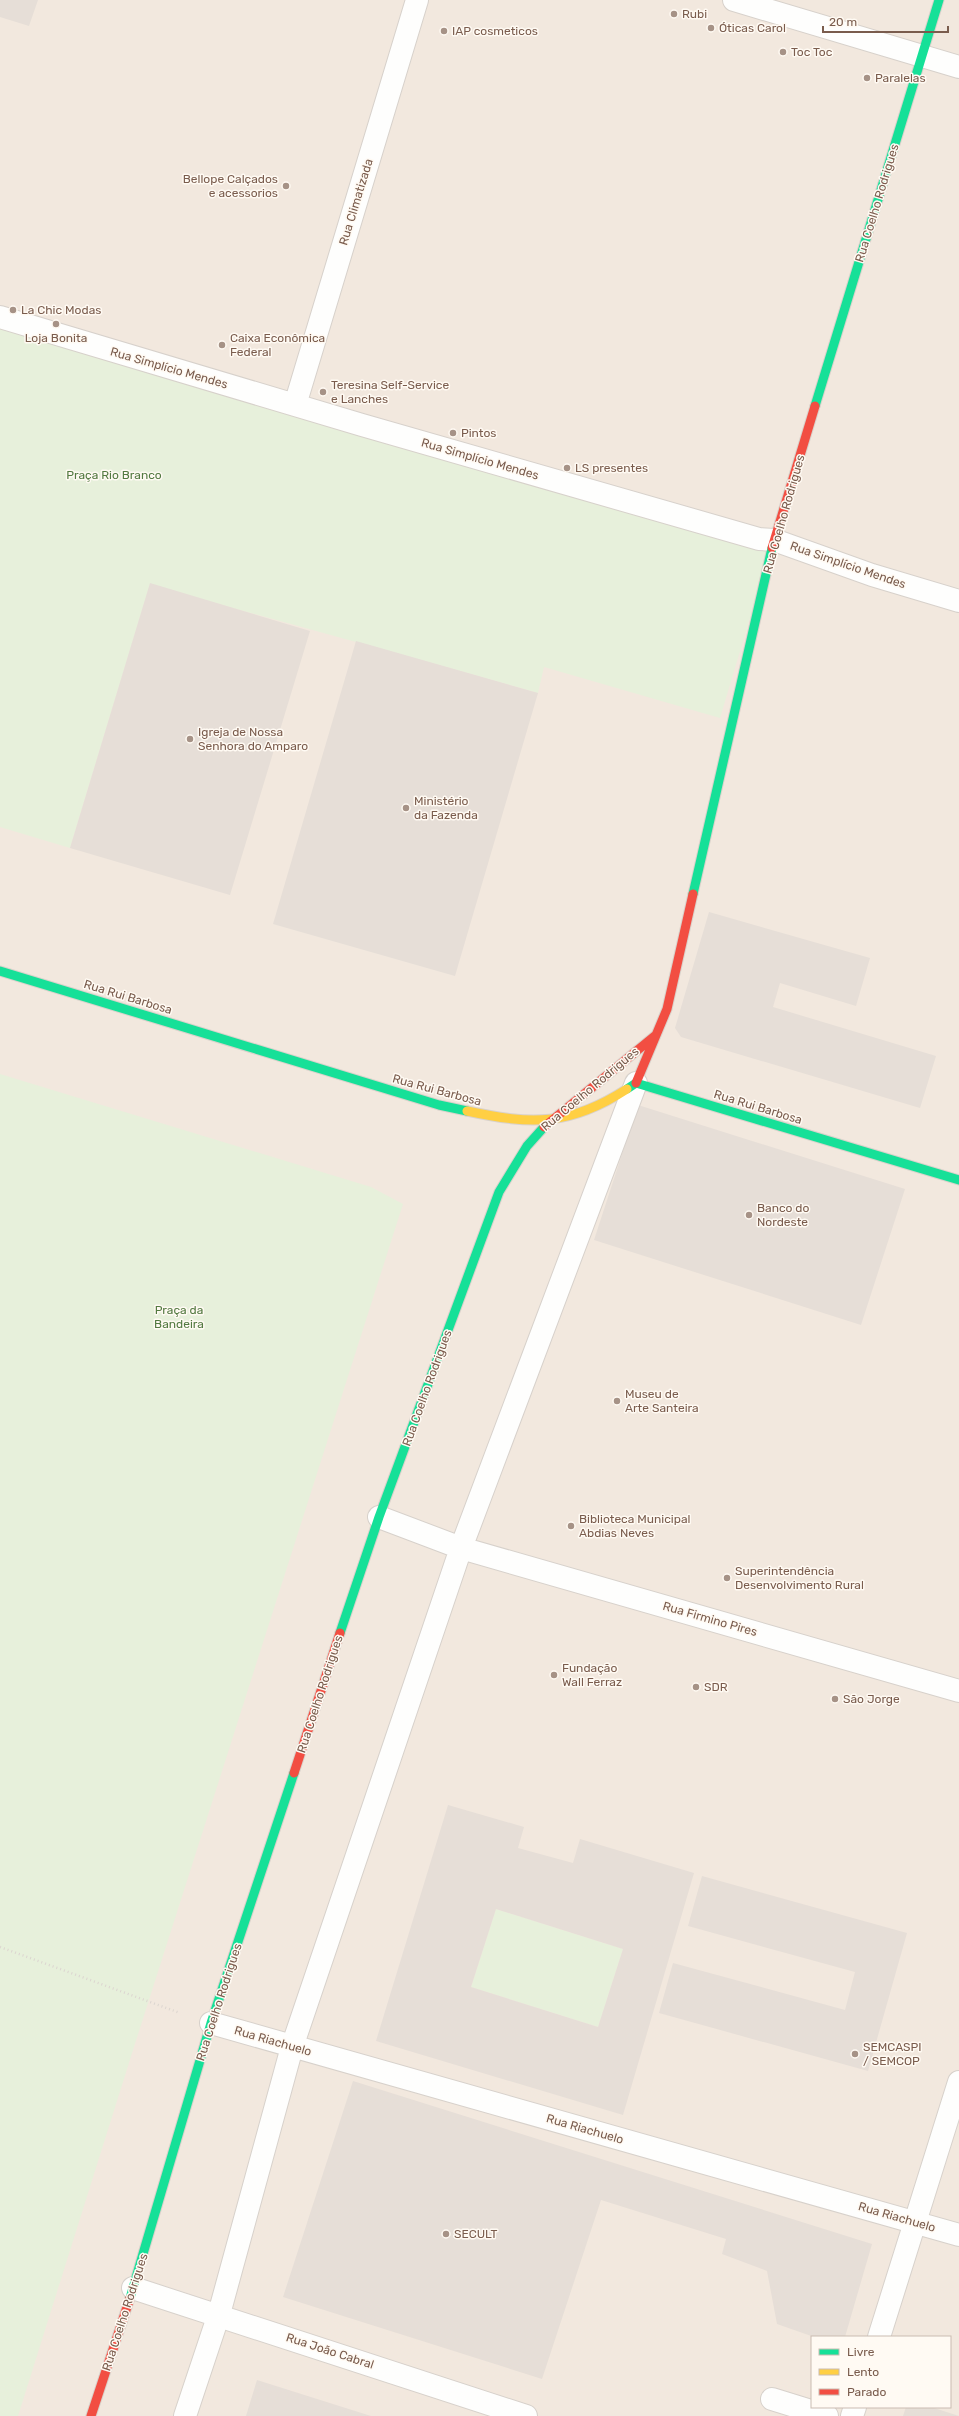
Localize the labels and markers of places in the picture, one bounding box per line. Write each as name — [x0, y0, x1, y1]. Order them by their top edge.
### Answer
place label: Rubi — [682, 7, 707, 21]
marker: Rubi — [669, 9, 679, 19]
place label: Óticas Carol — [719, 21, 786, 35]
marker: Óticas Carol — [706, 23, 716, 33]
place label: IAP cosmeticos — [452, 24, 538, 38]
marker: IAP cosmeticos — [439, 26, 449, 36]
place label: Toc Toc — [791, 45, 833, 59]
marker: Toc Toc — [778, 47, 788, 57]
place label: Paralelas — [875, 71, 926, 85]
marker: Paralelas — [862, 73, 872, 83]
place label: Bellope Calçados e acessorios — [183, 172, 278, 200]
marker: Bellope Calçados e acessorios — [281, 181, 291, 191]
place label: La Chic Modas — [21, 303, 101, 317]
marker: La Chic Modas — [8, 305, 18, 315]
marker: Loja Bonita — [51, 319, 61, 329]
place label: Loja Bonita — [25, 331, 87, 345]
place label: Caixa Econômica Federal — [230, 331, 325, 359]
marker: Caixa Econômica Federal — [217, 340, 227, 350]
place label: Teresina Self-Service e Lanches — [331, 378, 449, 406]
marker: Teresina Self-Service e Lanches — [318, 387, 328, 397]
place label: Pintos — [461, 426, 497, 440]
marker: Pintos — [448, 428, 458, 438]
place label: LS presentes — [575, 461, 648, 475]
marker: LS presentes — [562, 463, 572, 473]
place label: Igreja de Nossa Senhora do Amparo — [198, 725, 308, 753]
marker: Igreja de Nossa Senhora do Amparo — [185, 734, 195, 744]
place label: Ministério da Fazenda — [414, 794, 478, 822]
marker: Ministério da Fazenda — [401, 803, 411, 813]
place label: Banco do Nordeste — [757, 1201, 810, 1229]
marker: Banco do Nordeste — [744, 1210, 754, 1220]
place label: Museu de Arte Santeira — [625, 1387, 699, 1415]
marker: Museu de Arte Santeira — [612, 1396, 622, 1406]
place label: Biblioteca Municipal Abdias Neves — [579, 1512, 691, 1540]
marker: Biblioteca Municipal Abdias Neves — [566, 1521, 576, 1531]
place label: Superintendência Desenvolvimento Rural — [735, 1564, 864, 1592]
marker: Superintendência Desenvolvimento Rural — [722, 1573, 732, 1583]
place label: Fundação Wall Ferraz — [562, 1661, 622, 1689]
marker: Fundação Wall Ferraz — [549, 1670, 559, 1680]
place label: SDR — [704, 1680, 728, 1694]
marker: SDR — [691, 1682, 701, 1692]
place label: São Jorge — [843, 1692, 900, 1706]
marker: São Jorge — [830, 1694, 840, 1704]
place label: SEMCASPI / SEMCOP — [863, 2040, 922, 2068]
marker: SEMCASPI / SEMCOP — [850, 2049, 860, 2059]
place label: SECULT — [454, 2227, 497, 2241]
marker: SECULT — [441, 2229, 451, 2239]

